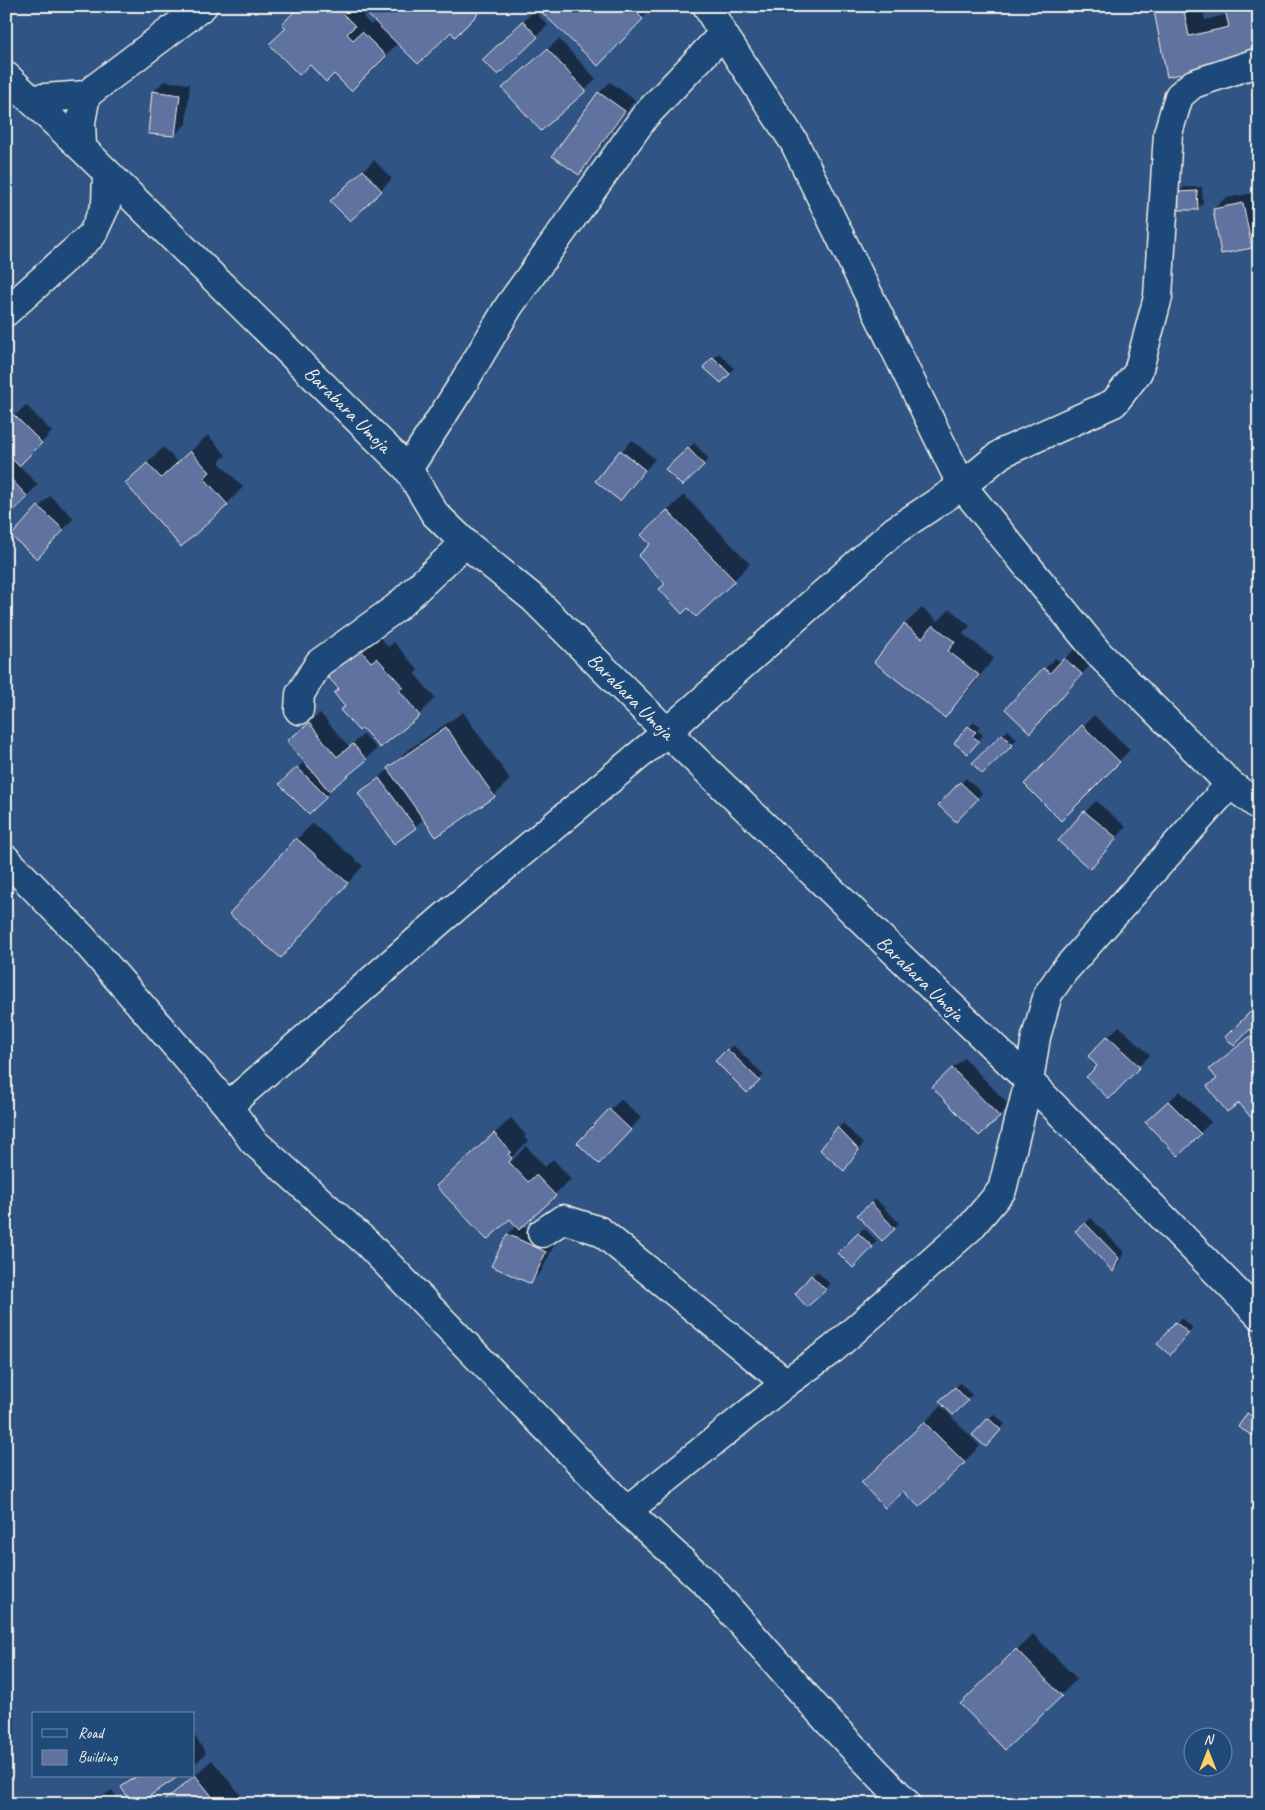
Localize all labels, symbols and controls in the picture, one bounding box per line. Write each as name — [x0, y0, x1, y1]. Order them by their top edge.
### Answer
street label: Barabara Umoja — [299, 361, 398, 459]
street label: Barabara Umoja — [582, 648, 681, 746]
street label: Barabara Umoja — [871, 930, 971, 1028]
legend — [32, 1712, 195, 1778]
text: Road — [78, 1724, 105, 1743]
north arrow — [1182, 1728, 1232, 1778]
text: N — [1204, 1731, 1215, 1748]
text: Building — [78, 1748, 118, 1767]

